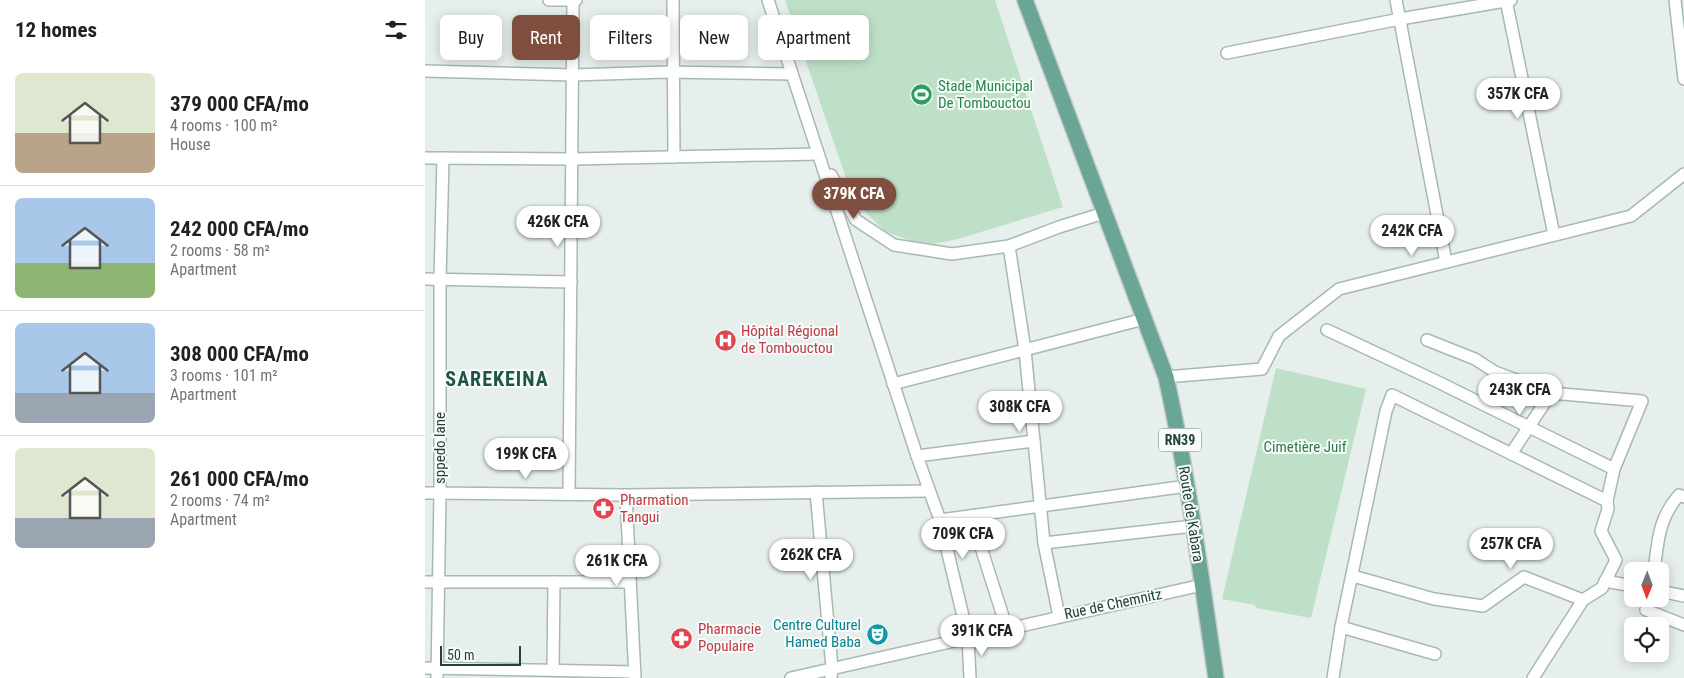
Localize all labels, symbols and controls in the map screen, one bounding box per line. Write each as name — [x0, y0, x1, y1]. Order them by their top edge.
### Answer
chip: Buy — [440, 15, 502, 60]
chip: Rent — [512, 15, 580, 60]
chip: Filters — [590, 15, 670, 60]
chip: New — [680, 15, 748, 60]
chip: Apartment — [758, 15, 869, 60]
icon: filters — [382, 16, 410, 44]
text: 12 homes — [15, 18, 97, 42]
place label: Stade Municipal De Tombouctou — [938, 77, 1033, 112]
pin: 357K CFA — [1466, 78, 1570, 120]
sports icon: Stade Municipal De Tombouctou — [910, 83, 934, 107]
text: 357K CFA — [1487, 84, 1549, 103]
text: 379 000 CFA/mo — [170, 92, 309, 116]
icon: home — [55, 93, 115, 153]
text: 4 rooms · 100 m² — [170, 116, 278, 135]
text: House — [170, 135, 210, 154]
pin: 379K CFA — [802, 178, 906, 220]
text: 379K CFA — [823, 184, 885, 203]
pin: 426K CFA — [506, 206, 610, 248]
text: 426K CFA — [527, 212, 589, 231]
pin: 242K CFA — [1360, 214, 1464, 257]
text: 242 000 CFA/mo — [170, 217, 309, 241]
icon: home — [55, 218, 115, 278]
text: 242K CFA — [1381, 221, 1443, 240]
text: 2 rooms · 58 m² — [170, 241, 270, 260]
text: Apartment — [170, 260, 237, 279]
place label: Hôpital Régional de Tombouctou — [741, 322, 838, 357]
hospital icon: Hôpital Régional de Tombouctou — [713, 328, 737, 352]
text: 308 000 CFA/mo — [170, 342, 309, 366]
icon: home — [55, 343, 115, 403]
text: 3 rooms · 101 m² — [170, 366, 278, 385]
district label: SAREKEINA — [445, 367, 549, 391]
pin: 243K CFA — [1468, 374, 1572, 416]
text: 243K CFA — [1489, 380, 1551, 399]
text: Apartment — [170, 385, 237, 404]
pin: 308K CFA — [968, 390, 1072, 433]
text: 308K CFA — [989, 397, 1051, 416]
street label: sppedo lane — [431, 412, 449, 484]
road number: RN39 — [1159, 428, 1201, 452]
pin: 199K CFA — [474, 438, 578, 480]
park label: Cimetière Juif — [1264, 438, 1347, 456]
text: 199K CFA — [495, 444, 557, 463]
street label: Route de Kabara — [1175, 465, 1207, 563]
text: 261 000 CFA/mo — [170, 467, 309, 491]
icon: home — [55, 468, 115, 528]
text: 2 rooms · 74 m² — [170, 491, 270, 510]
place label: Pharmation Tangui — [620, 491, 688, 526]
pharmacy icon: Pharmation Tangui — [592, 497, 616, 521]
text: Apartment — [170, 510, 237, 529]
pin: 709K CFA — [911, 518, 1015, 560]
text: 709K CFA — [932, 524, 994, 543]
pin: 257K CFA — [1459, 528, 1563, 570]
text: 257K CFA — [1480, 534, 1542, 553]
pin: 262K CFA — [759, 538, 863, 581]
pin: 261K CFA — [565, 544, 669, 587]
text: 262K CFA — [780, 545, 842, 564]
text: 261K CFA — [586, 551, 648, 570]
north arrow — [1624, 562, 1669, 608]
map controls — [1624, 562, 1669, 662]
street label: Rue de Chemnitz — [1063, 585, 1163, 623]
pin: 391K CFA — [930, 614, 1034, 657]
place label: Centre Culturel Hamed Baba — [773, 616, 861, 651]
button: locate — [1624, 617, 1669, 662]
place label: Pharmacie Populaire — [698, 620, 761, 655]
text: 391K CFA — [951, 621, 1013, 640]
theatre icon: Centre Culturel Hamed Baba — [865, 622, 889, 646]
pharmacy icon: Pharmacie Populaire — [670, 626, 694, 650]
scale bar — [440, 643, 521, 666]
text: 50 m — [447, 647, 475, 663]

